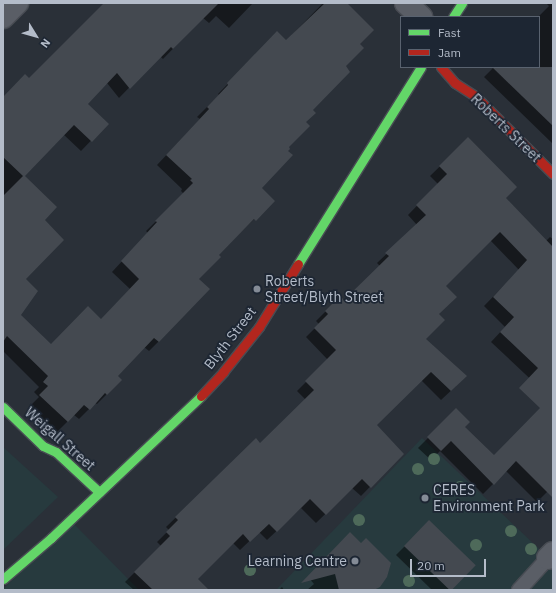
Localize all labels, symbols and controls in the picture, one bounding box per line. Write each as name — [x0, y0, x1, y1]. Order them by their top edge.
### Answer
north arrow — [16, 16, 56, 56]
legend — [400, 16, 540, 68]
text: Fast — [438, 25, 461, 40]
text: N — [38, 36, 54, 51]
text: Jam — [438, 45, 461, 60]
street label: Roberts Street — [467, 90, 545, 166]
place label: Roberts Street/Blyth Street — [265, 273, 383, 306]
marker: Roberts Street/Blyth Street — [252, 284, 262, 294]
street label: Blyth Street — [200, 304, 260, 372]
street label: Weigall Street — [21, 404, 99, 474]
place label: CERES Environment Park — [433, 482, 545, 514]
marker: CERES Environment Park — [420, 493, 430, 503]
scale bar — [412, 551, 488, 577]
place label: Learning Centre — [248, 553, 347, 569]
marker: Learning Centre — [350, 556, 360, 566]
text: 20 m — [417, 558, 445, 573]

